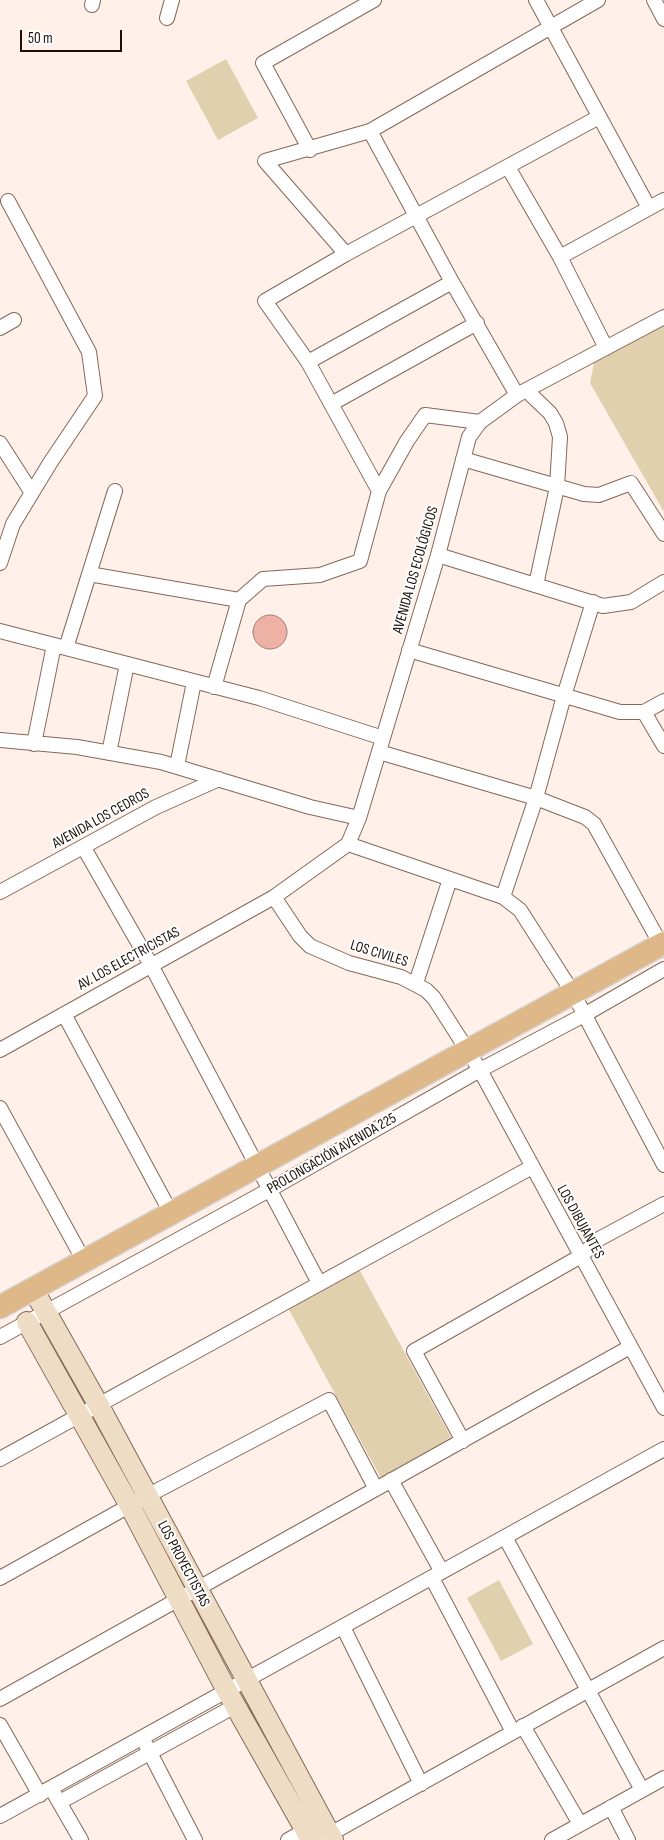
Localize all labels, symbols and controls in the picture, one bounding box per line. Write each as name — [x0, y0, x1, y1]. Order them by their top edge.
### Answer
scale bar — [22, 20, 125, 52]
text: 50 m — [28, 29, 53, 48]
street label: AVENIDA LOS ECOLÓGICOS — [389, 504, 443, 636]
street label: AVENIDA LOS CEDROS — [49, 785, 153, 853]
street label: AV. LOS ELECTRICISTAS — [75, 923, 183, 995]
street label: LOS CIVILES — [348, 937, 410, 971]
street label: PROLONGACIÓN AVENIDA 225 — [264, 1110, 400, 1198]
street label: LOS DIBUJANTES — [552, 1182, 608, 1262]
street label: LOS PROYECTISTAS — [153, 1518, 213, 1610]

